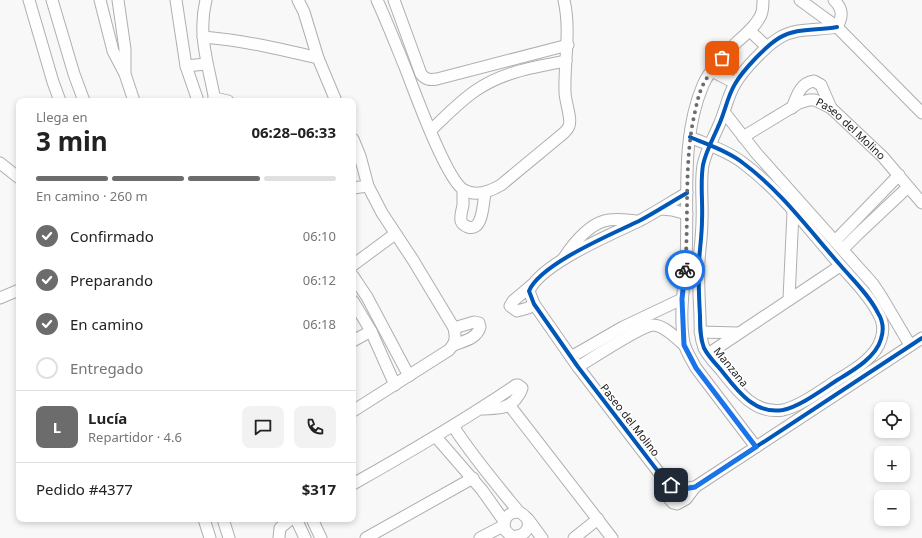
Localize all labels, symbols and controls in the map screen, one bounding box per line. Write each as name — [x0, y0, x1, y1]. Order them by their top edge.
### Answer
pin — [705, 41, 739, 75]
icon: bag — [711, 47, 733, 69]
street label: Paseo del Molino — [814, 94, 889, 163]
text: Llega en — [36, 108, 88, 126]
text: 06:28–06:33 — [251, 122, 336, 142]
text: 3 min — [36, 123, 108, 159]
text: En camino · 260 m — [36, 187, 148, 205]
icon: check — [36, 225, 58, 247]
text: Confirmado — [70, 226, 154, 246]
text: 06:10 — [303, 227, 336, 245]
courier — [665, 250, 705, 290]
icon: bike — [674, 259, 696, 281]
icon: check — [36, 269, 58, 291]
text: Preparando — [70, 270, 153, 290]
text: 06:12 — [303, 271, 336, 289]
icon: check — [36, 313, 58, 335]
text: En camino — [70, 314, 143, 334]
text: 06:18 — [303, 315, 336, 333]
street label: Manzana — [711, 344, 752, 390]
text: Entregado — [70, 358, 143, 378]
street label: Paseo del Molino — [597, 380, 664, 459]
map controls — [874, 402, 910, 526]
button: locate — [874, 402, 910, 438]
button: chat — [242, 406, 284, 448]
button: phone — [294, 406, 336, 448]
text: Lucía — [88, 408, 127, 428]
text: L — [53, 417, 61, 437]
text: Repartidor · 4.6 — [88, 428, 182, 446]
button: + — [874, 446, 910, 482]
pin — [654, 468, 688, 502]
icon: home — [660, 474, 682, 496]
text: Pedido #4377 — [36, 479, 133, 499]
text: $317 — [302, 479, 336, 499]
button: − — [874, 490, 910, 526]

